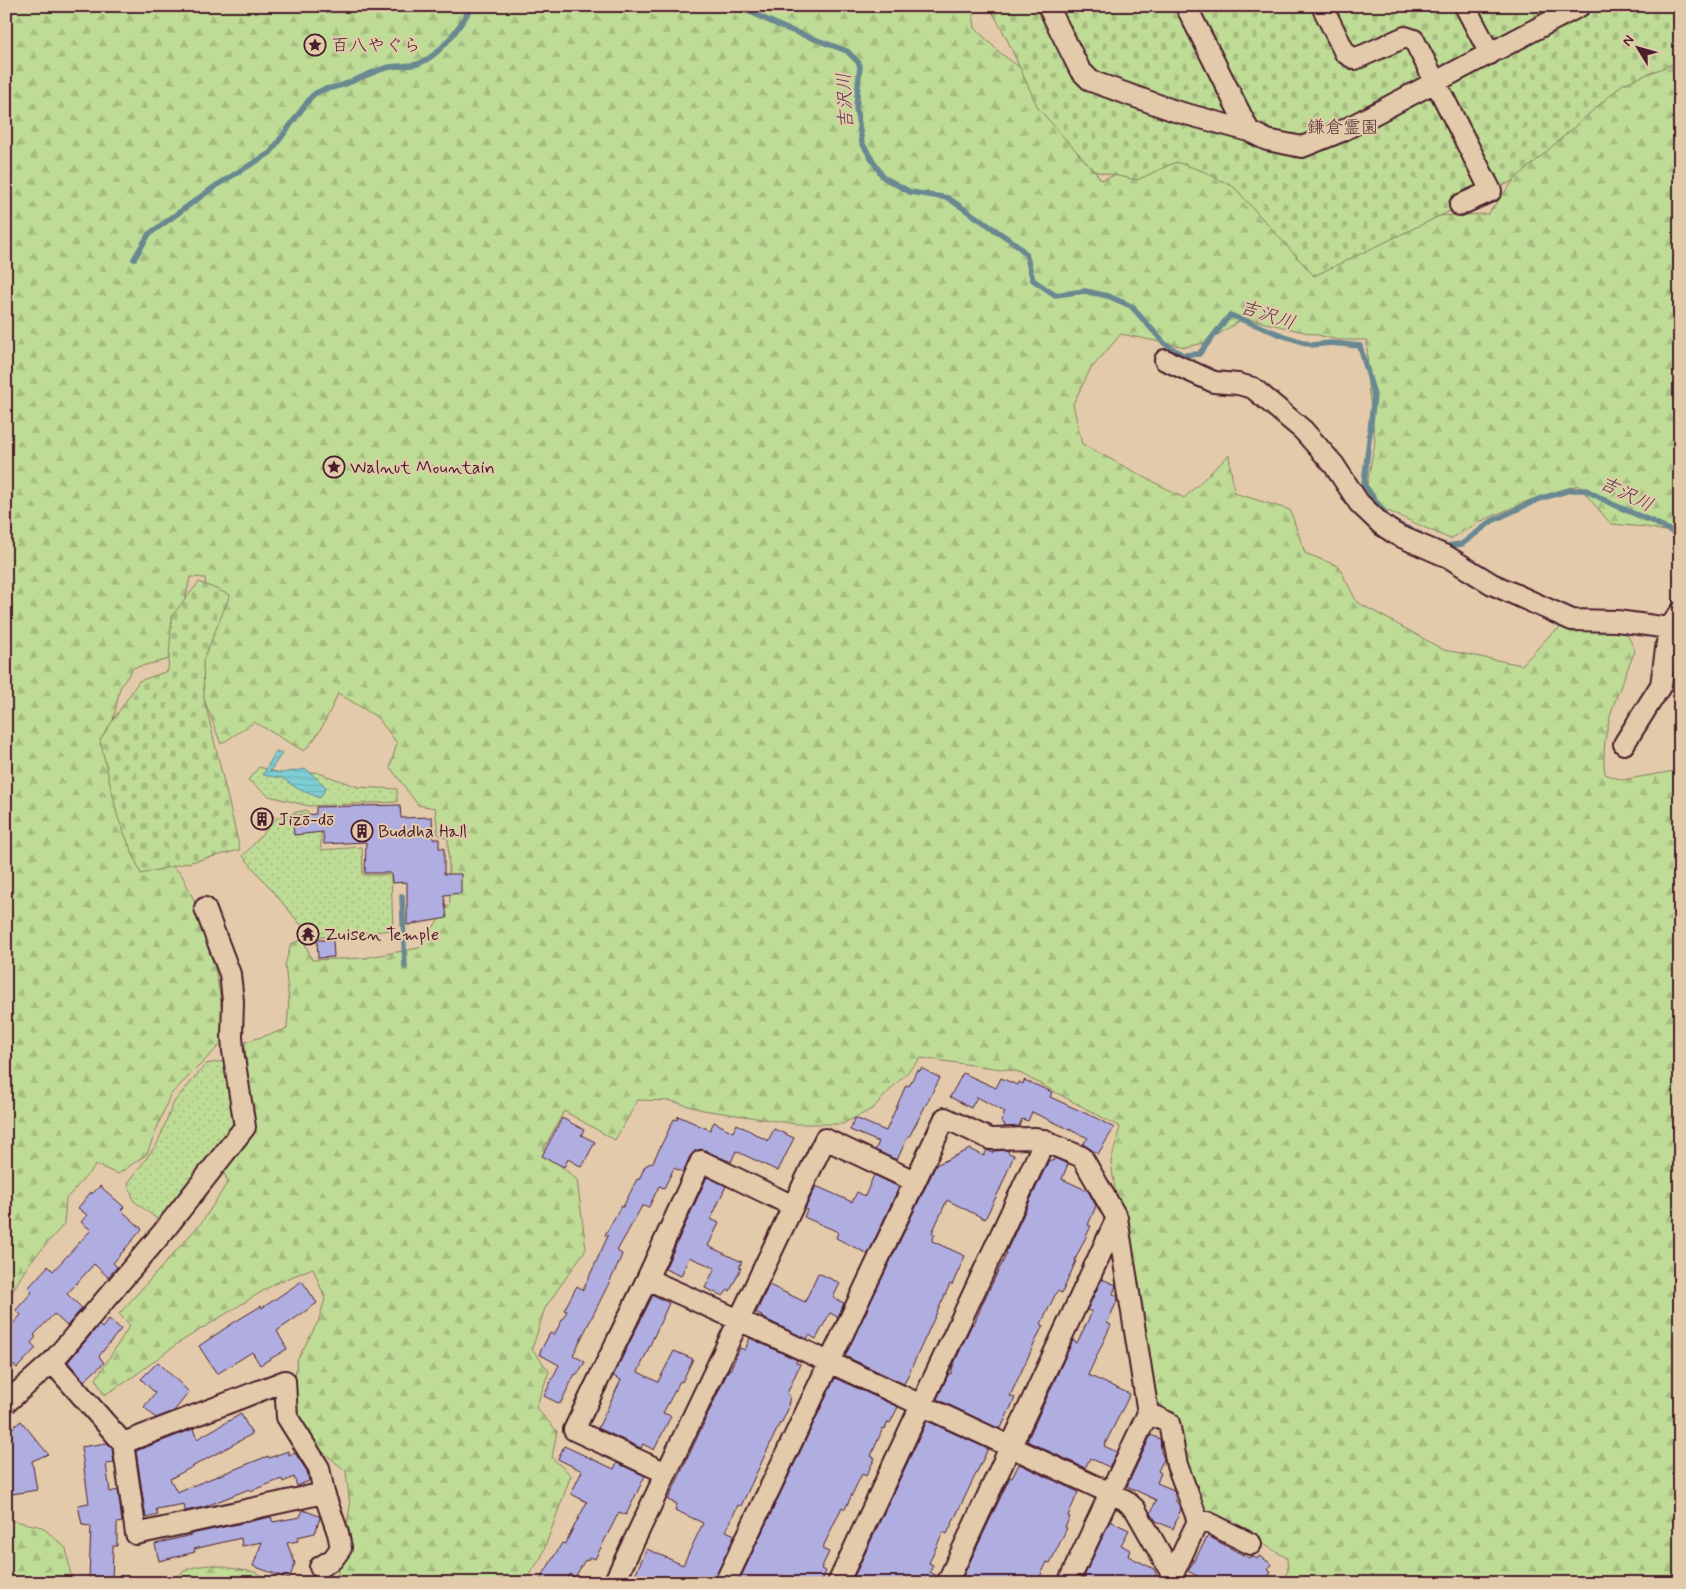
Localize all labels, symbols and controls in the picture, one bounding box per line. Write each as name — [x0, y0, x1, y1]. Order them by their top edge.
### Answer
north arrow — [1614, 22, 1664, 72]
text: N — [1618, 32, 1638, 50]
place icon: 百八やぐら — [303, 33, 327, 57]
place label: 百八やぐら — [331, 34, 421, 58]
water label: 吉沢川 — [832, 72, 859, 130]
park label: 鎌倉霊園 — [1307, 116, 1379, 140]
water label: 吉沢川 — [1237, 295, 1299, 336]
place icon: Walnut Mountain — [322, 455, 346, 479]
place label: Walnut Mountain — [350, 456, 495, 480]
water label: 吉沢川 — [1595, 471, 1657, 518]
building icon: Jizō-dō — [250, 807, 274, 831]
place label: Jizō-dō — [278, 808, 334, 832]
building icon: Buddha Hall — [350, 819, 374, 843]
place label: Buddha Hall — [378, 820, 467, 844]
temple icon: Zuisen Temple — [296, 922, 320, 946]
place label: Zuisen Temple — [324, 923, 439, 947]

